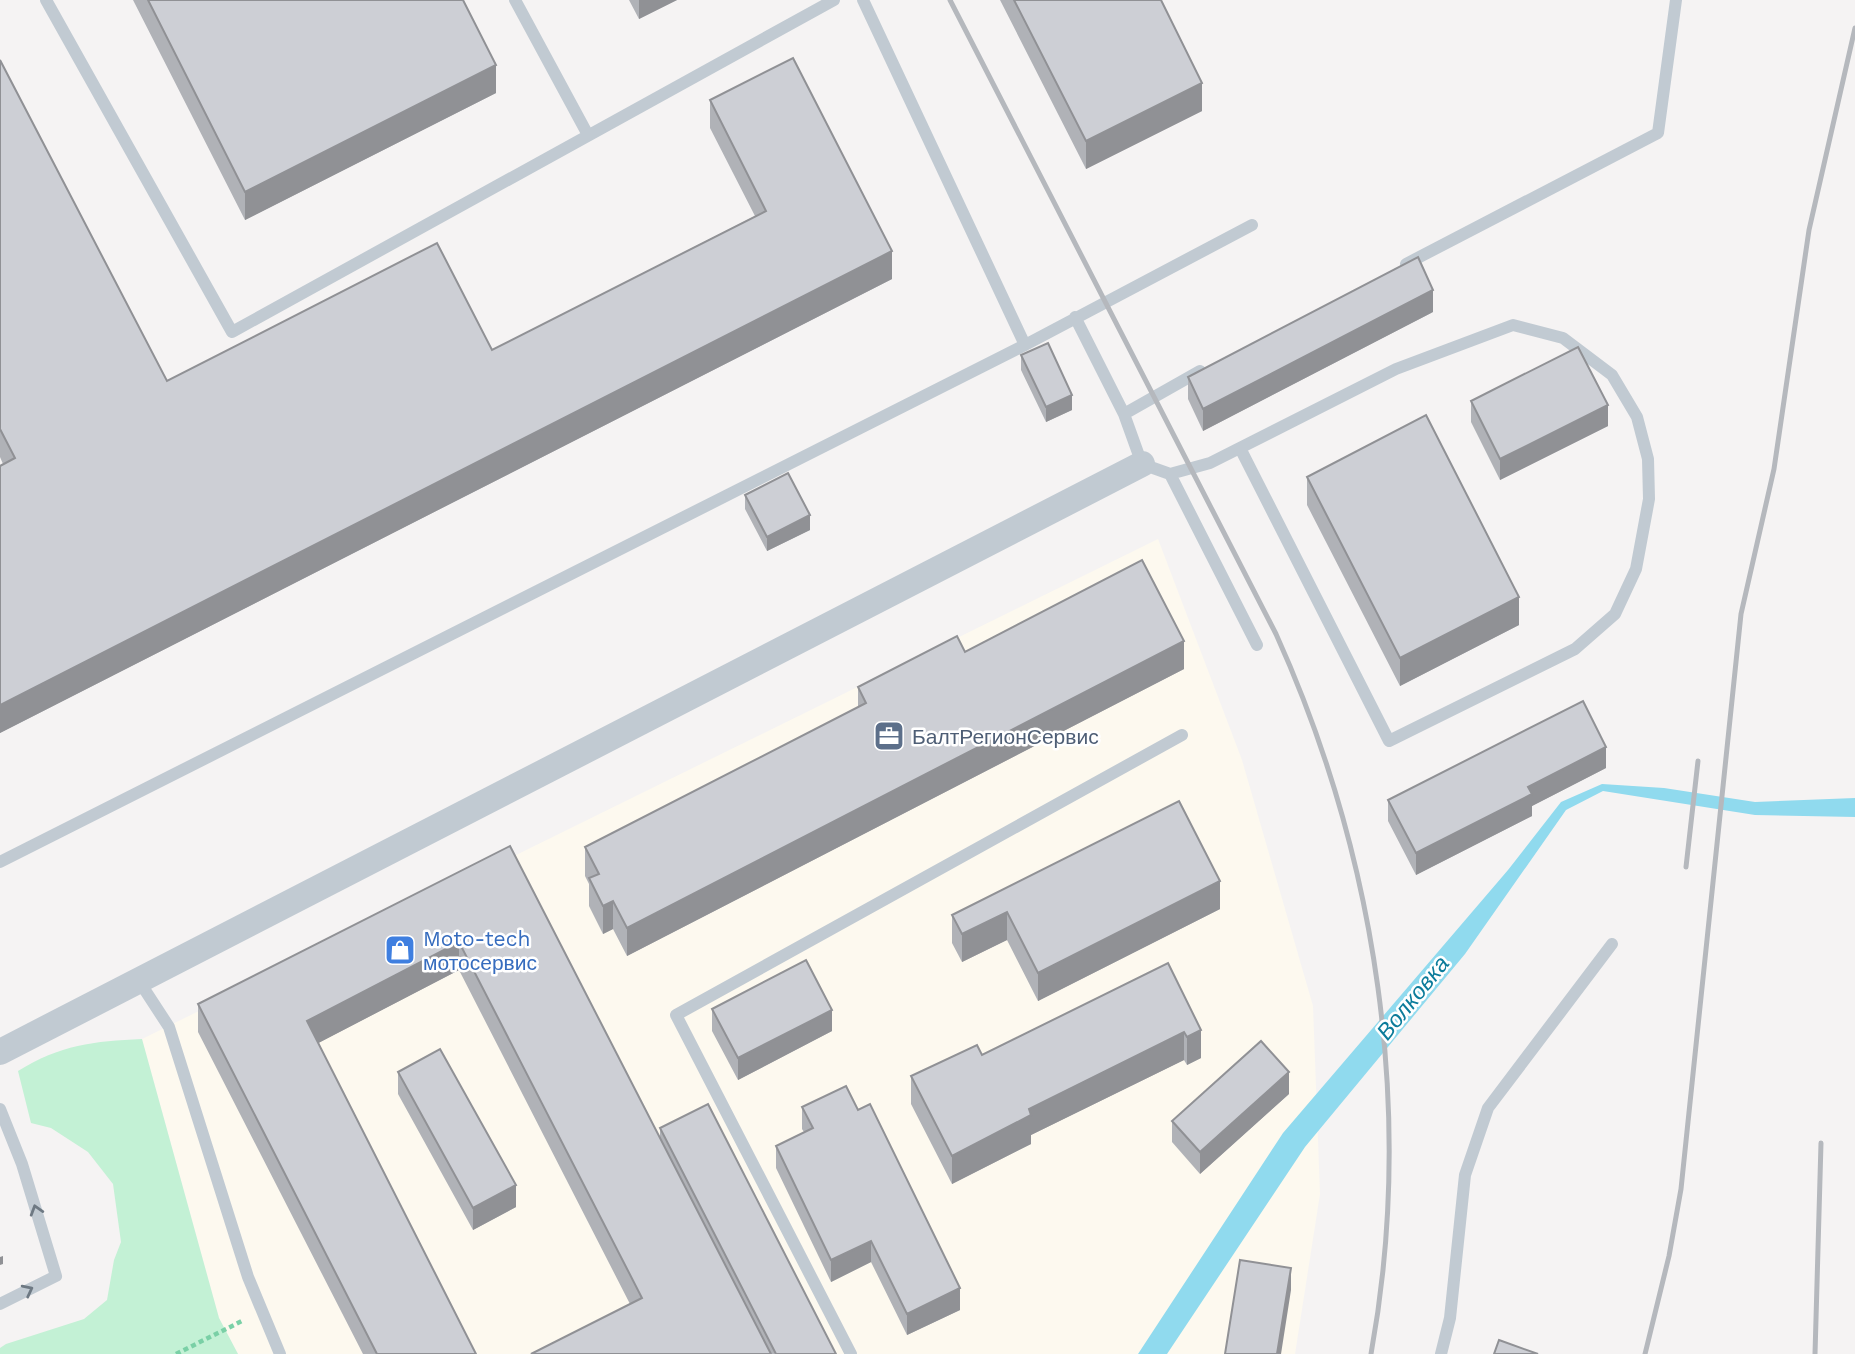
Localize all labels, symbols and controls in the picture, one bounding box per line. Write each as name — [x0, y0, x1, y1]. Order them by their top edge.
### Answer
office icon: БалтРегионСервис — [872, 719, 906, 753]
place label: БалтРегионСервис — [912, 724, 1099, 749]
place label: Moto-tech мотосервис — [423, 926, 537, 975]
shop icon: Moto-tech мотосервис — [383, 933, 417, 967]
water label: Волковка — [1371, 951, 1455, 1045]
one-way arrow — [30, 1205, 45, 1217]
one-way arrow — [21, 1285, 33, 1298]

